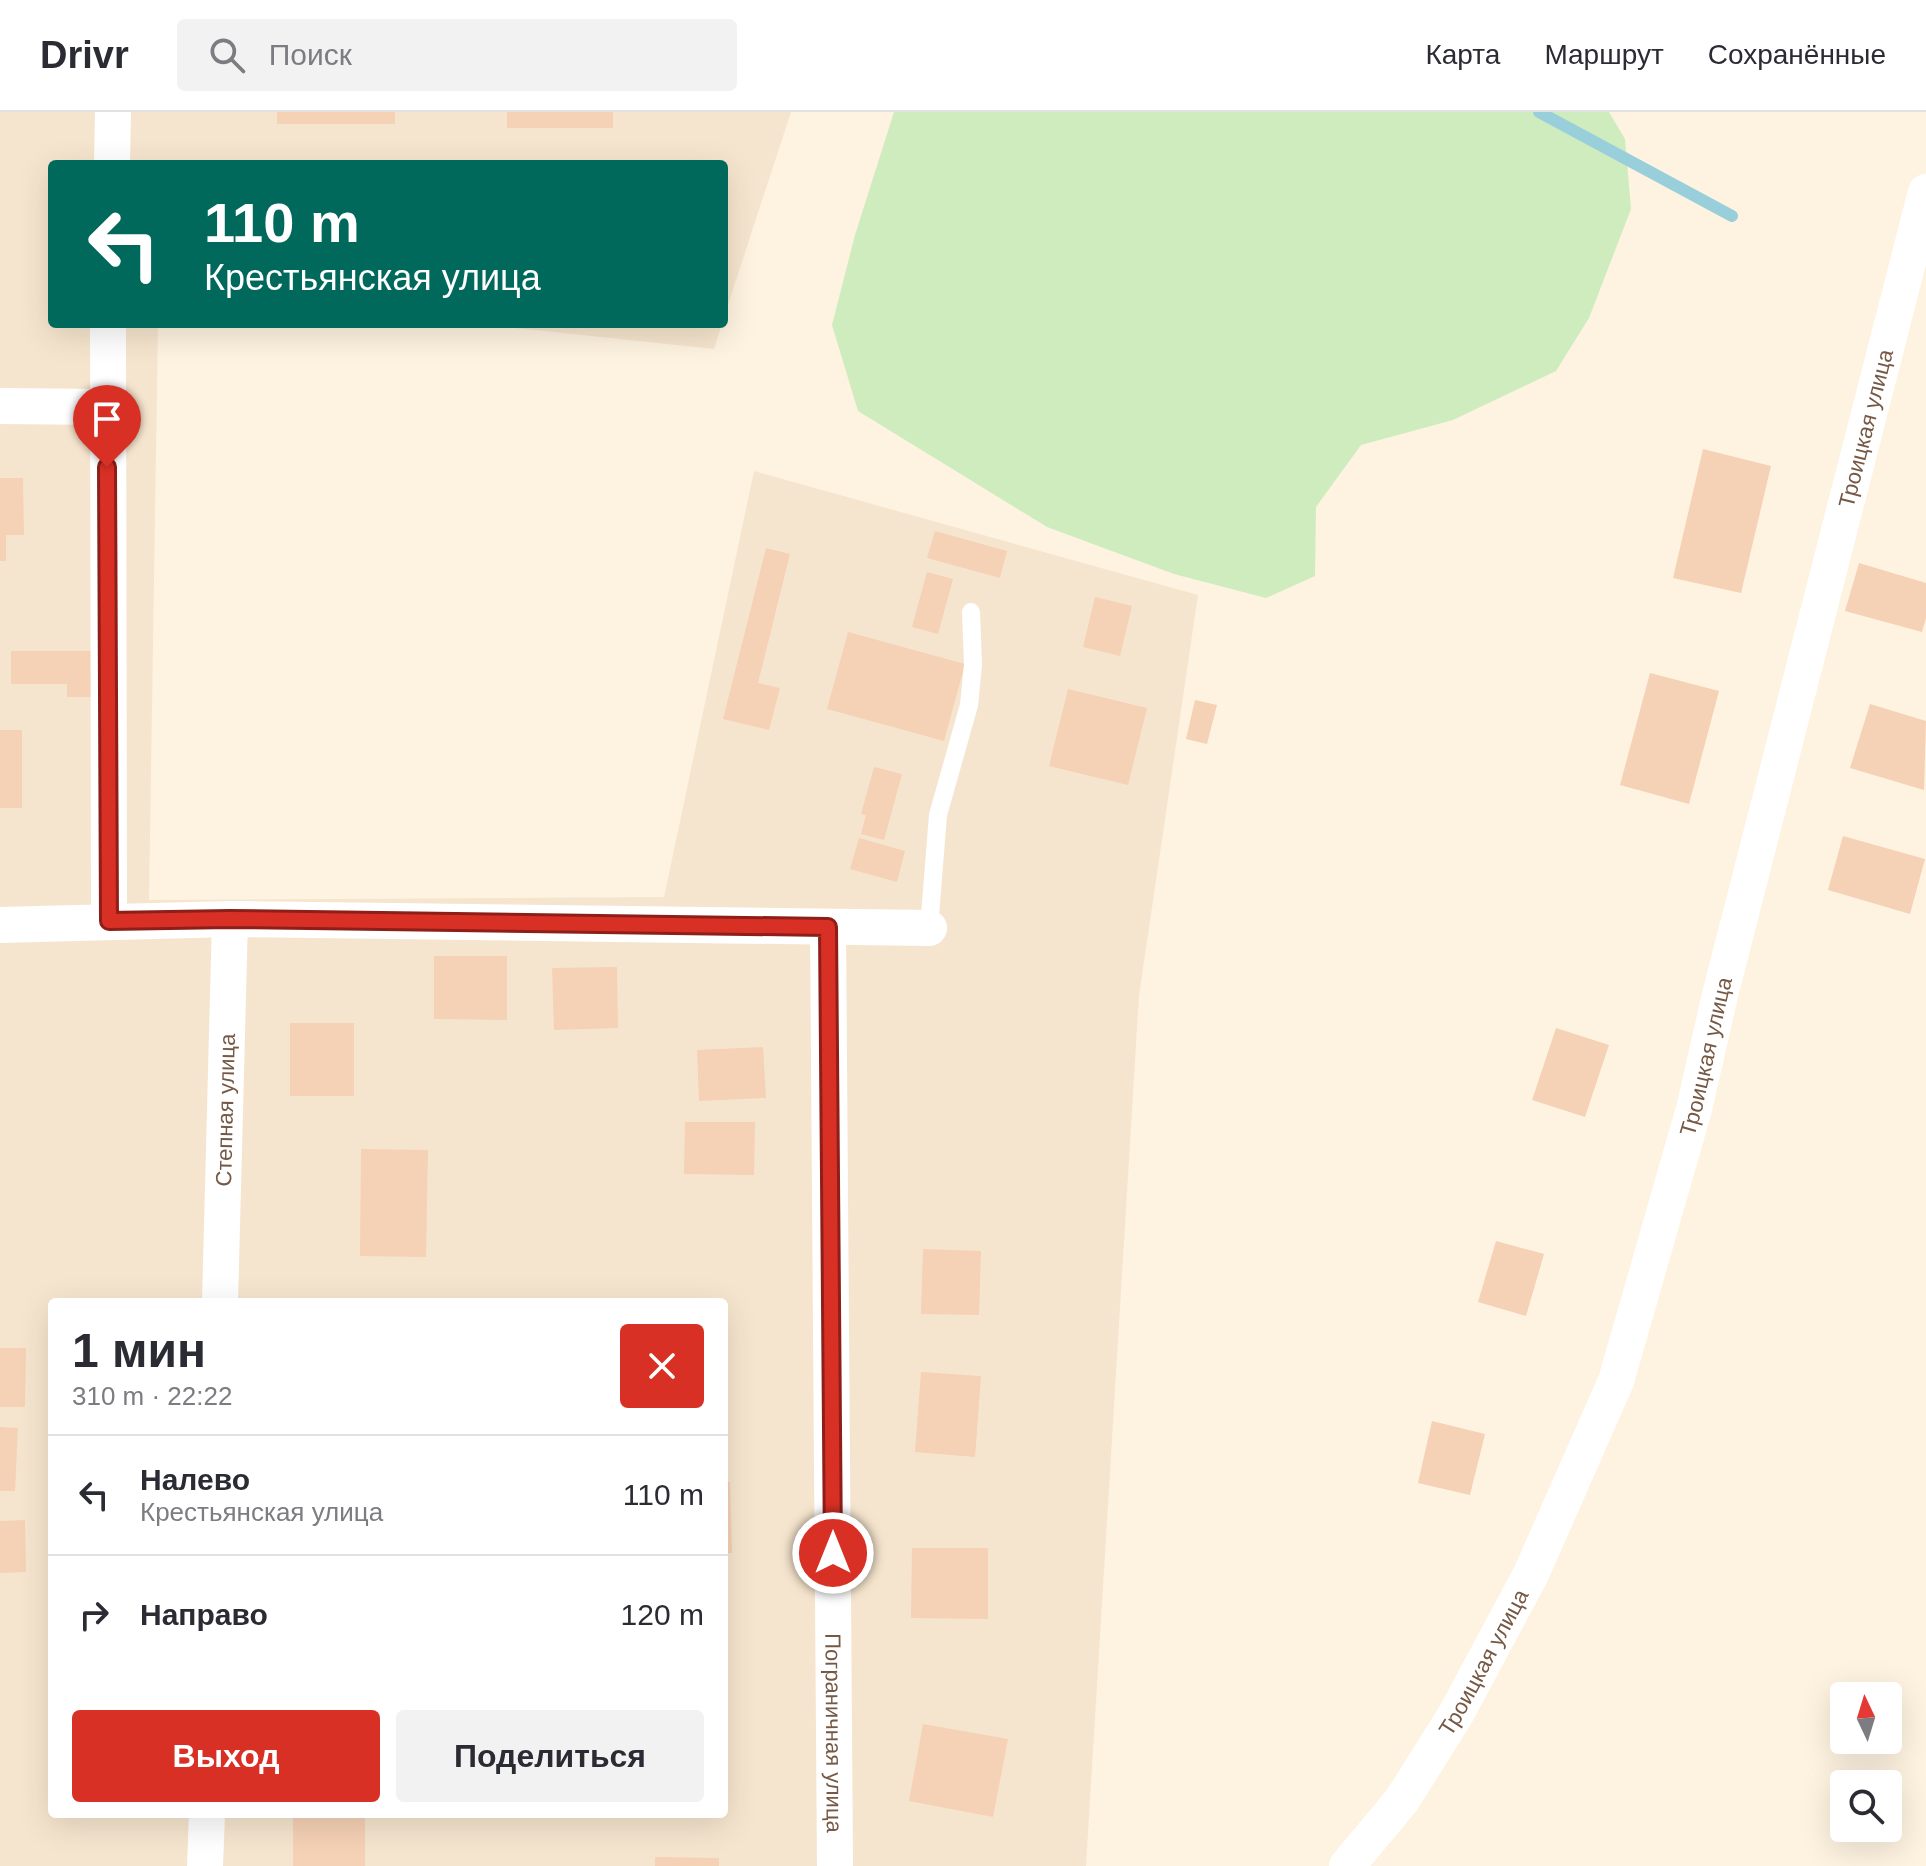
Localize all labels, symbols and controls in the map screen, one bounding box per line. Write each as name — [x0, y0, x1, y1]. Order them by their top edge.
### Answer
search box — [177, 19, 737, 91]
icon: search — [205, 33, 249, 77]
text: Drivr — [40, 34, 129, 76]
text: Поиск — [269, 38, 352, 71]
text: Карта — [1425, 39, 1500, 70]
text: Маршрут — [1544, 39, 1664, 70]
text: Сохранённые — [1708, 39, 1886, 70]
text: 110 m — [204, 191, 360, 254]
icon: left — [72, 192, 176, 296]
text: Крестьянская улица — [204, 257, 541, 298]
street label: Троицкая улица — [1834, 346, 1898, 510]
pin — [73, 385, 141, 467]
icon: arrive — [85, 397, 129, 441]
street label: Троицкая улица — [1675, 974, 1737, 1139]
street label: Степная улица — [211, 1033, 240, 1187]
text: 1 мин — [72, 1324, 206, 1377]
button: close — [620, 1324, 704, 1408]
text: 310 m · 22:22 — [72, 1381, 232, 1411]
text: Налево — [140, 1463, 250, 1496]
icon: left — [72, 1473, 116, 1517]
text: 110 m — [623, 1478, 704, 1511]
text: Крестьянская улица — [140, 1497, 383, 1527]
position arrow — [791, 1511, 875, 1595]
street label: Троицкая улица — [1434, 1584, 1534, 1740]
icon: right — [72, 1593, 116, 1637]
text: Направо — [140, 1598, 268, 1631]
text: 120 m — [621, 1598, 704, 1631]
street label: Пограничная улица — [820, 1633, 847, 1834]
north arrow — [1830, 1682, 1902, 1754]
map controls — [1830, 1682, 1902, 1842]
button: Выход — [72, 1710, 380, 1802]
button: Поделиться — [396, 1710, 704, 1802]
button: search — [1830, 1770, 1902, 1842]

